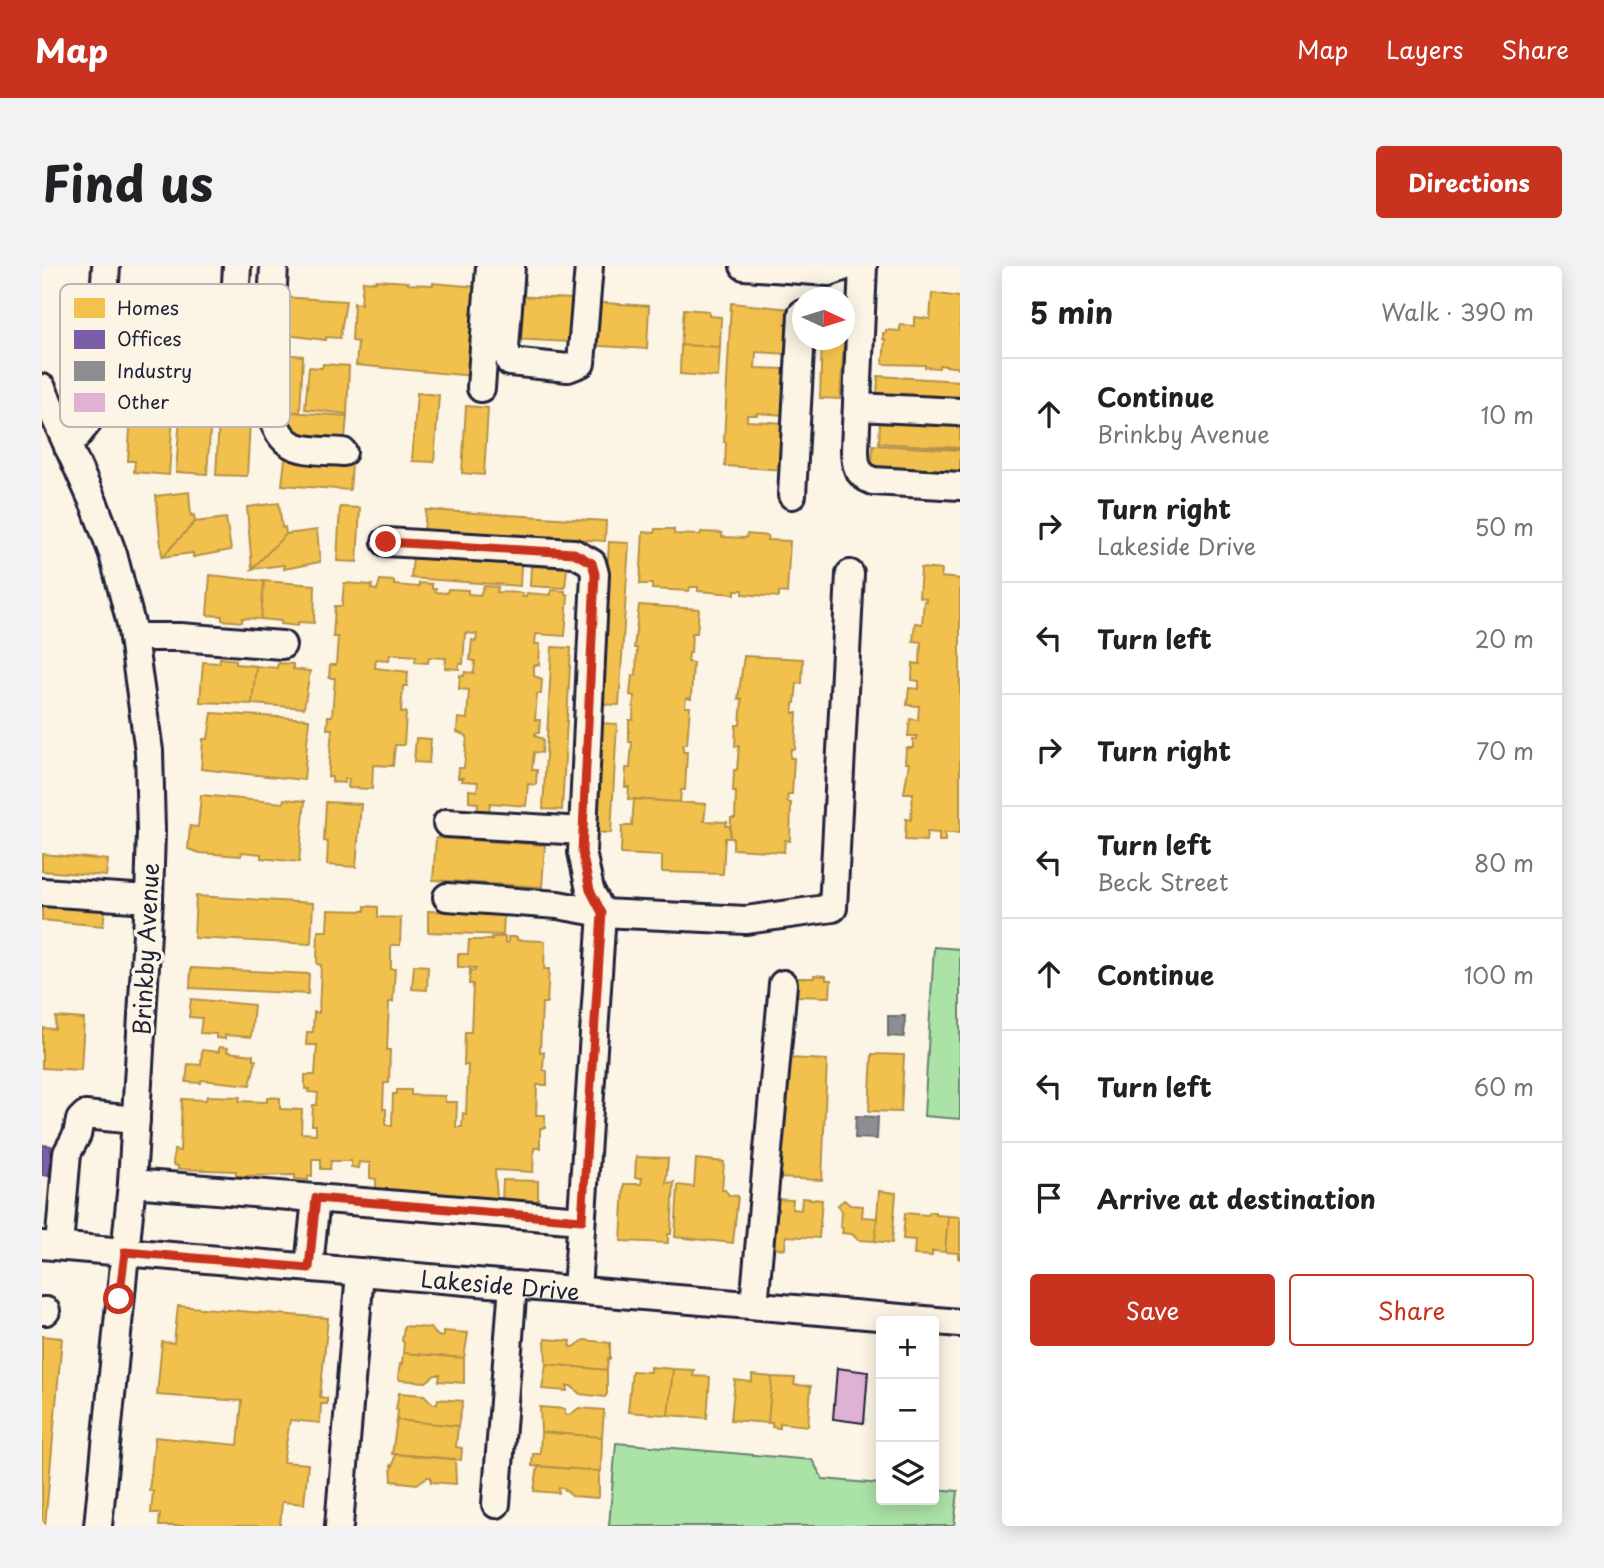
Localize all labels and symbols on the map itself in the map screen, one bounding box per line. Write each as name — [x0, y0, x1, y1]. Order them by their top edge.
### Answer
legend — [60, 284, 290, 427]
north arrow — [792, 287, 855, 350]
text: Homes — [117, 293, 179, 321]
text: Offices — [117, 324, 182, 352]
text: Industry — [117, 356, 192, 384]
text: Other — [117, 387, 169, 415]
route end — [370, 526, 401, 557]
street label: Brinkby Avenue — [123, 862, 167, 1036]
street label: Lakeside Drive — [419, 1260, 581, 1308]
route start — [103, 1283, 134, 1314]

